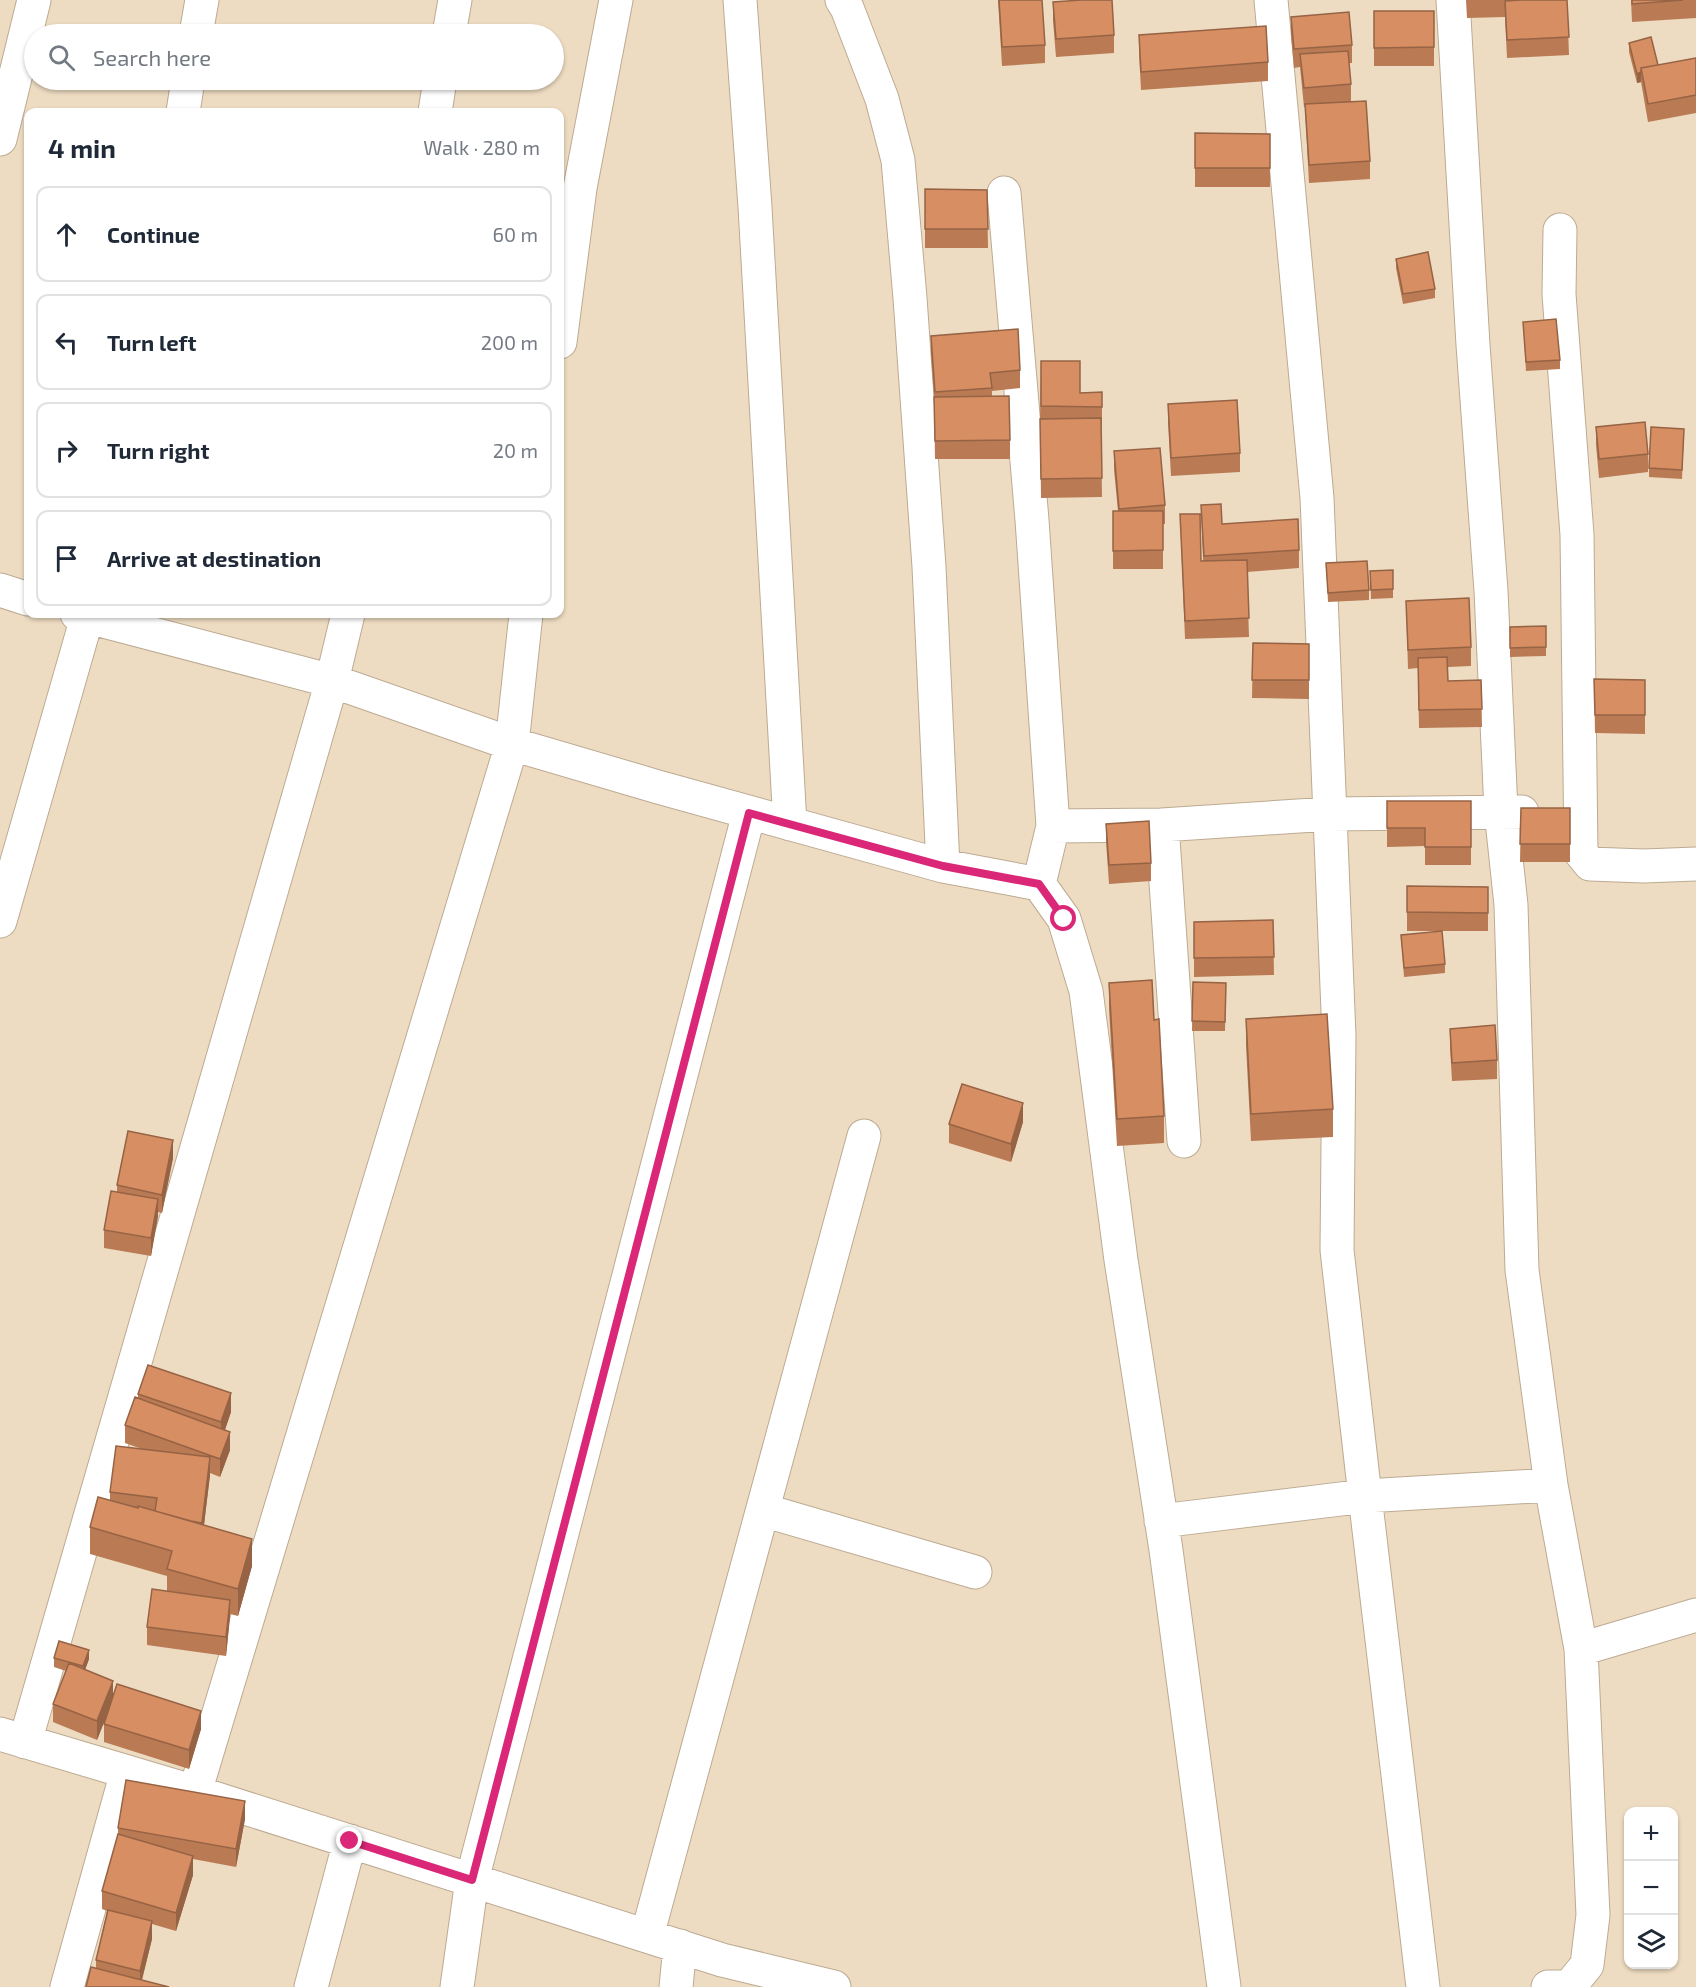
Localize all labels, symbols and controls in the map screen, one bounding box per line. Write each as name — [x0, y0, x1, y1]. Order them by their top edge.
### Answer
search box — [24, 24, 564, 90]
icon: search — [45, 41, 78, 74]
text: Search here — [93, 44, 211, 70]
text: 4 min — [48, 132, 116, 163]
text: Walk · 280 m — [423, 135, 540, 159]
icon: ahead — [50, 218, 83, 251]
text: Continue — [107, 221, 200, 247]
text: 60 m — [493, 222, 538, 246]
icon: left — [50, 326, 83, 359]
text: Turn left — [107, 329, 196, 355]
text: 200 m — [481, 330, 538, 354]
icon: right — [50, 434, 83, 467]
text: Turn right — [107, 437, 209, 463]
text: 20 m — [493, 438, 538, 462]
icon: arrive — [50, 542, 83, 575]
text: Arrive at destination — [107, 545, 321, 571]
route start — [1050, 905, 1076, 931]
map controls — [1624, 1807, 1678, 1969]
button: + — [1624, 1807, 1678, 1861]
route end — [336, 1827, 362, 1853]
button: − — [1624, 1861, 1678, 1915]
button: layers — [1624, 1915, 1678, 1969]

